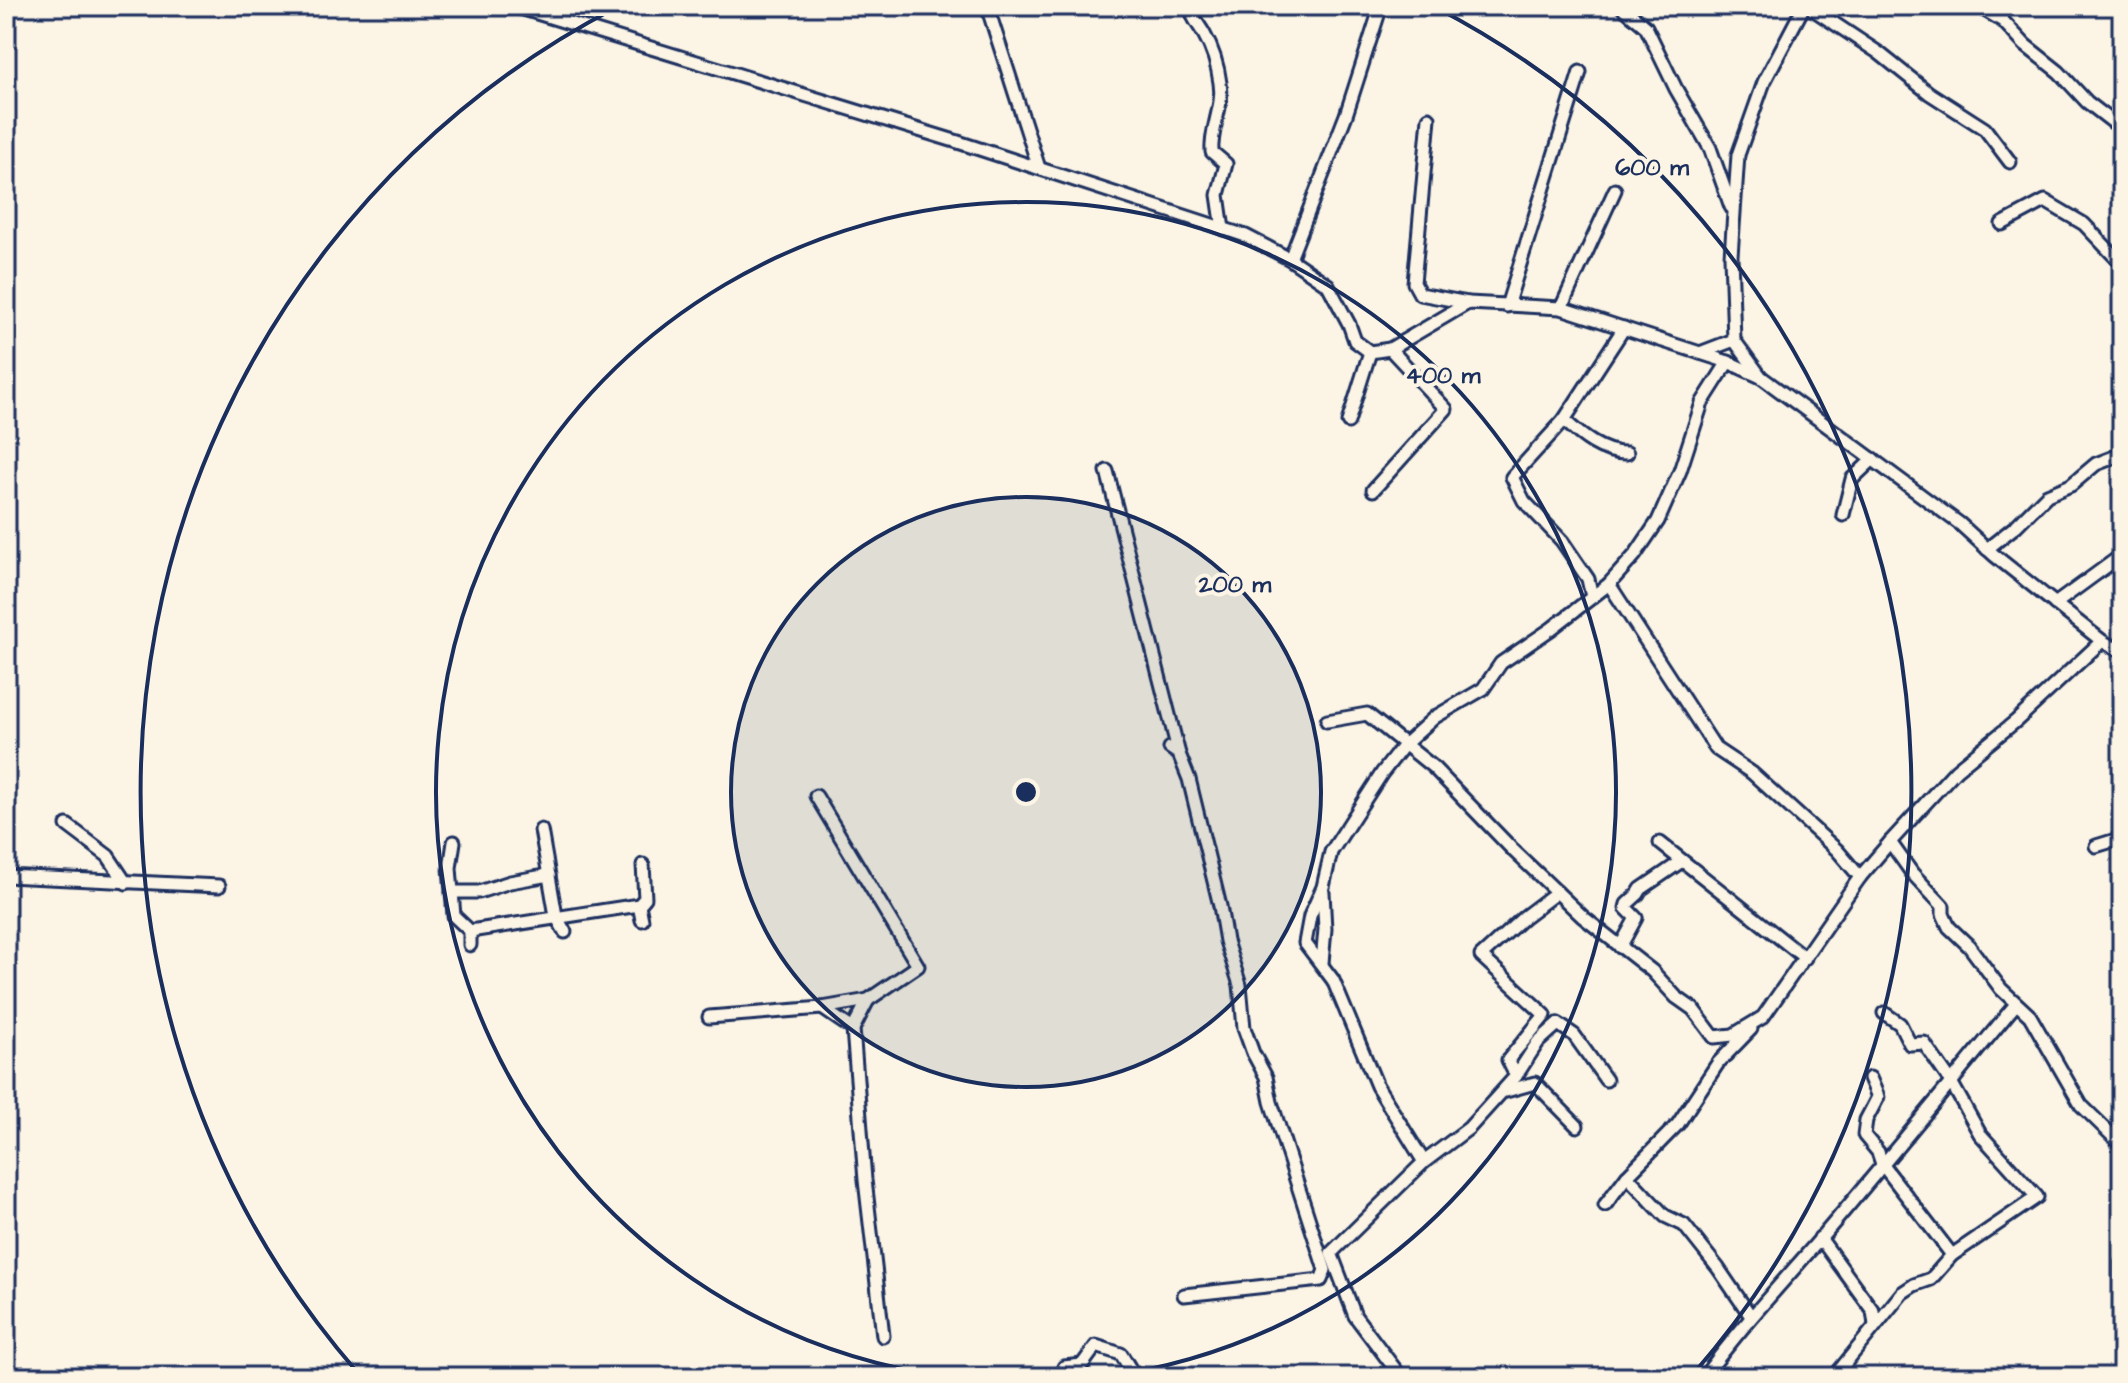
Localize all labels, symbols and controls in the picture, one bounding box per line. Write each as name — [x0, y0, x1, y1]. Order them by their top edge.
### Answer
text: 600 m — [1615, 151, 1689, 185]
text: 400 m — [1406, 359, 1481, 393]
text: 200 m — [1198, 568, 1271, 602]
centre of rings — [1012, 778, 1040, 806]

